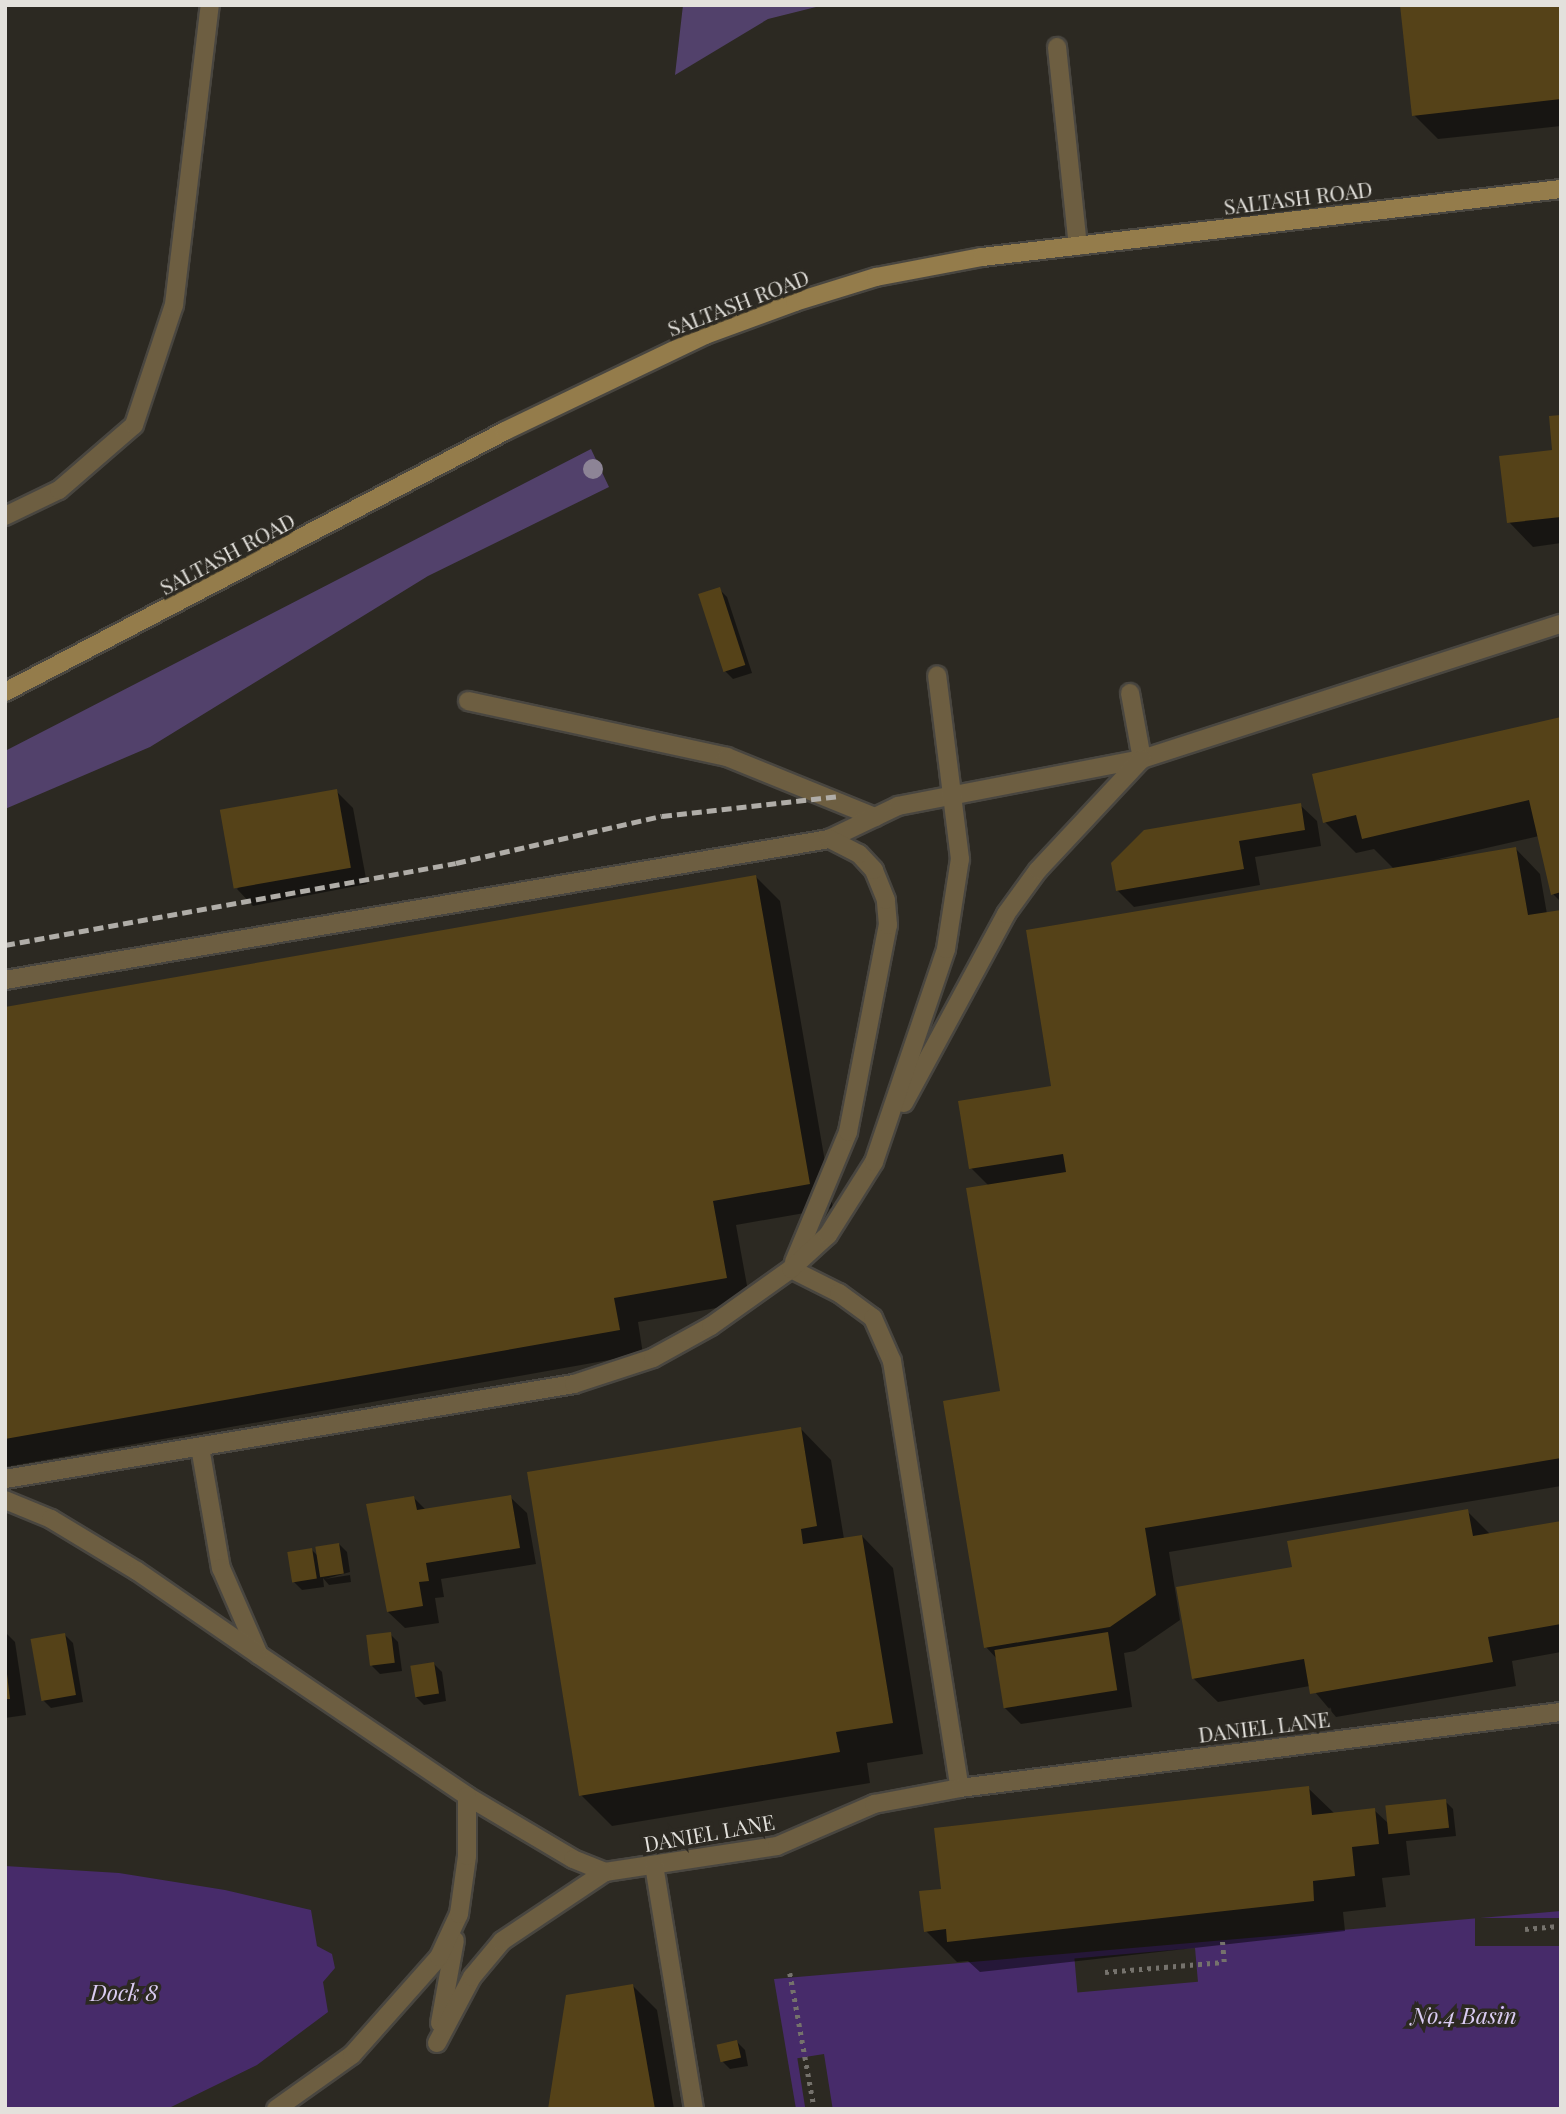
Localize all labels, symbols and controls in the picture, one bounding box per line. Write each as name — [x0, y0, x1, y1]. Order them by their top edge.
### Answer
street label: SALTASH ROAD — [1222, 175, 1374, 219]
street label: SALTASH ROAD — [664, 263, 812, 341]
street label: SALTASH ROAD — [155, 507, 299, 599]
street label: DANIEL LANE — [1197, 1705, 1331, 1747]
street label: DANIEL LANE — [642, 1808, 776, 1856]
water label: Dock 8 — [90, 1978, 158, 2006]
water label: No.4 Basin — [1411, 2001, 1517, 2029]

